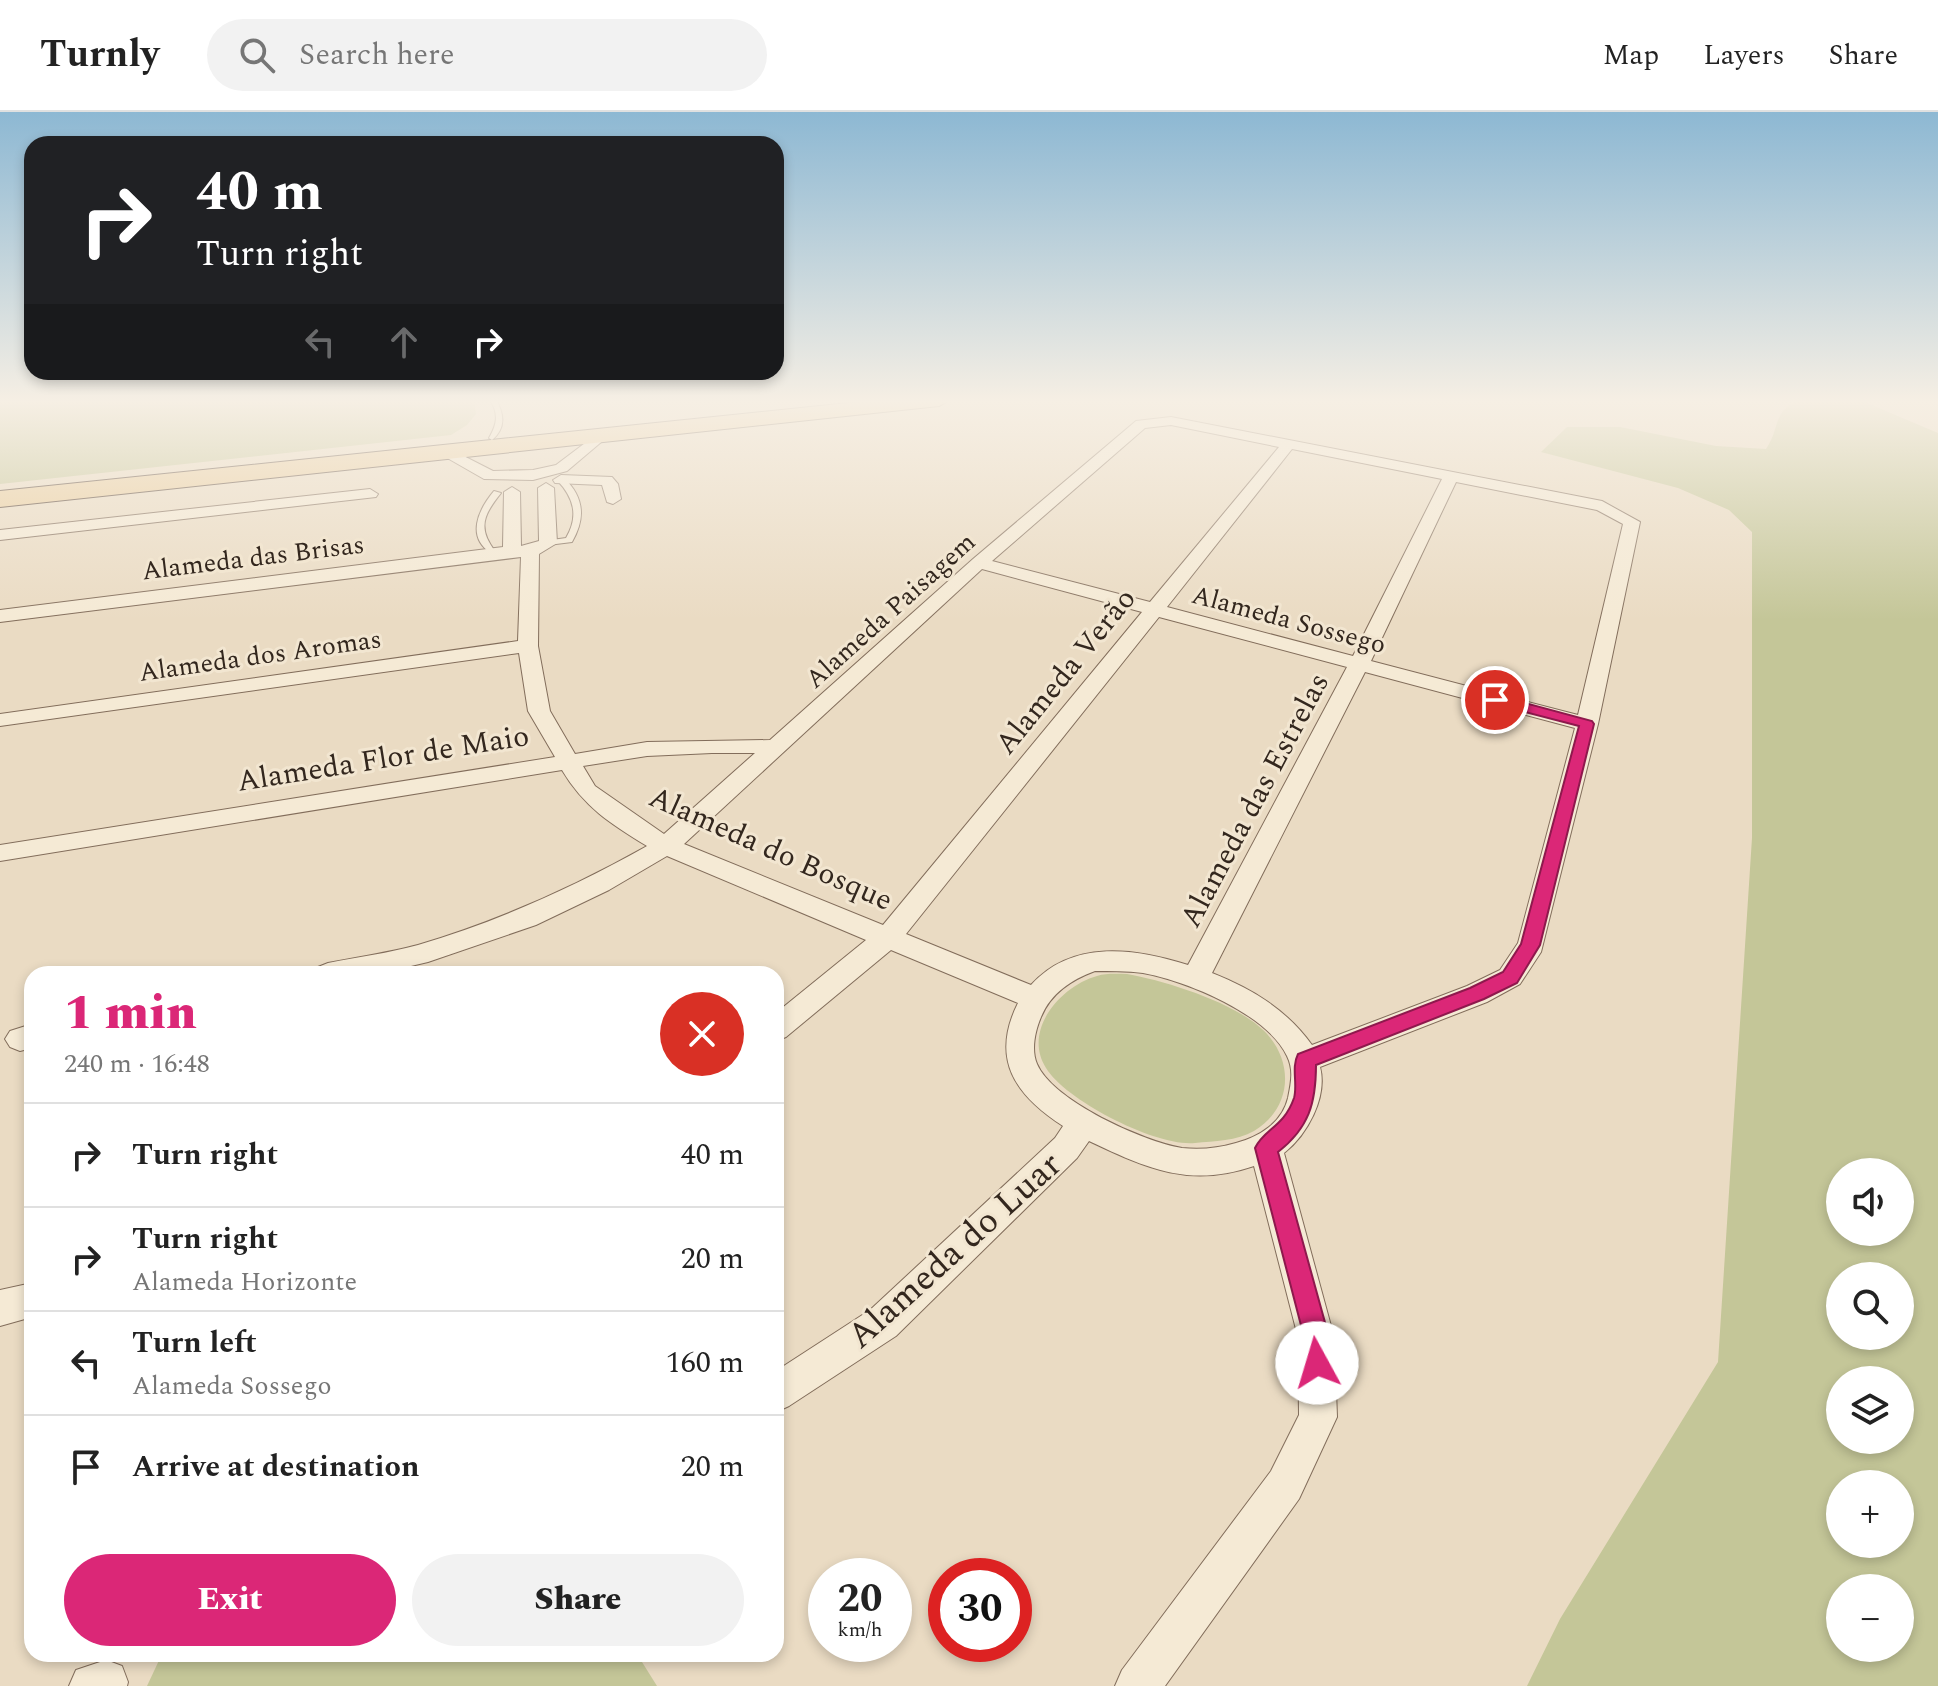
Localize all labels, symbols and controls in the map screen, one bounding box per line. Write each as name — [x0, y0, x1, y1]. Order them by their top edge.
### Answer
search box — [207, 19, 767, 91]
text: Turnly — [40, 26, 159, 84]
text: Search here — [299, 32, 455, 78]
icon: search — [235, 33, 279, 77]
text: Map — [1603, 34, 1659, 77]
text: Layers — [1703, 34, 1785, 77]
text: Share — [1829, 34, 1898, 77]
text: 40 m — [196, 150, 323, 235]
icon: right — [64, 168, 168, 272]
text: Turn right — [196, 227, 363, 282]
icon: left — [298, 320, 342, 364]
icon: ahead — [382, 320, 426, 364]
icon: right — [466, 320, 510, 364]
street label: Alameda Paisagem — [796, 523, 985, 699]
street label: Alameda das Brisas — [140, 524, 367, 591]
street label: Alameda Sossego — [1187, 575, 1390, 665]
street label: Alameda Verão — [984, 578, 1148, 765]
street label: Alameda dos Aromas — [136, 619, 384, 693]
street label: Alameda das Estrelas — [1168, 665, 1342, 936]
pin — [1461, 666, 1529, 734]
icon: arrive — [1473, 678, 1517, 722]
street label: Alameda Flor de Maio — [234, 713, 532, 805]
street label: Alameda do Bosque — [641, 774, 900, 923]
text: 1 min — [64, 977, 197, 1050]
button: close — [660, 992, 744, 1076]
text: 240 m · 16:48 — [64, 1044, 210, 1084]
text: Turn right — [132, 1132, 278, 1178]
text: 40 m — [681, 1132, 744, 1178]
icon: right — [64, 1133, 108, 1177]
street label: Alameda do Luar — [835, 1139, 1075, 1363]
map controls — [1826, 1158, 1914, 1662]
button: sound — [1826, 1158, 1914, 1246]
text: Turn right — [132, 1216, 278, 1262]
text: 20 m — [681, 1236, 744, 1282]
icon: right — [64, 1237, 108, 1281]
text: Alameda Horizonte — [132, 1262, 357, 1302]
button: search — [1826, 1262, 1914, 1350]
text: Turn left — [132, 1320, 257, 1366]
position arrow — [1275, 1321, 1359, 1405]
text: 160 m — [666, 1340, 744, 1386]
icon: left — [64, 1341, 108, 1385]
text: Alameda Sossego — [132, 1366, 331, 1406]
button: layers — [1826, 1366, 1914, 1454]
text: Arrive at destination — [132, 1444, 419, 1490]
text: 20 m — [681, 1444, 744, 1490]
icon: arrive — [64, 1445, 108, 1489]
button: + — [1826, 1470, 1914, 1558]
button: Exit — [64, 1554, 396, 1646]
button: Share — [412, 1554, 744, 1646]
speed limit sign: 30 — [928, 1558, 1032, 1662]
text: 20 — [838, 1569, 882, 1630]
button: − — [1826, 1574, 1914, 1662]
text: km/h — [838, 1615, 883, 1645]

